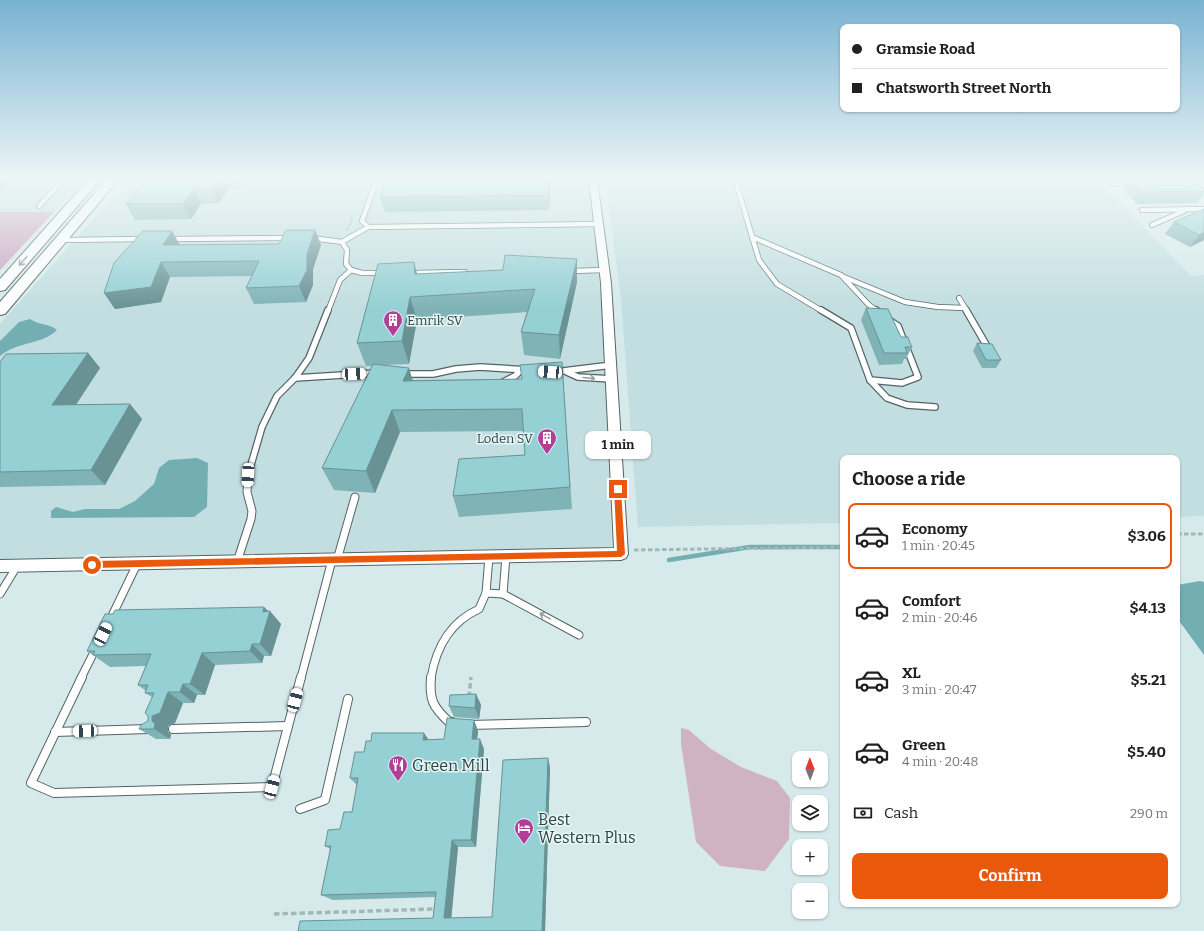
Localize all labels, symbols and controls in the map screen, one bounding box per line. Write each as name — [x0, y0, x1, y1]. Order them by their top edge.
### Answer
text: Gramsie Road — [876, 40, 975, 58]
text: Chatsworth Street North — [876, 79, 1051, 97]
one-way arrow — [19, 255, 28, 266]
building icon: Emrik SV — [382, 309, 404, 337]
place label: Emrik SV — [407, 313, 463, 328]
car — [538, 365, 562, 379]
car — [342, 367, 366, 381]
one-way arrow — [582, 374, 595, 381]
building icon: Loden SV — [536, 427, 558, 455]
place label: Loden SV — [477, 431, 533, 446]
callout: 1 min — [585, 431, 651, 459]
text: 1 min — [602, 437, 634, 452]
car — [241, 463, 255, 487]
text: Choose a ride — [852, 468, 965, 490]
route end — [609, 480, 627, 498]
icon: car — [854, 518, 890, 554]
text: Economy — [902, 520, 968, 538]
text: $3.06 — [1128, 527, 1166, 545]
text: 1 min · 20:45 — [902, 538, 975, 553]
route start — [83, 556, 101, 574]
icon: car — [854, 590, 890, 626]
text: Comfort — [902, 592, 961, 610]
text: $4.13 — [1129, 599, 1166, 617]
text: 2 min · 20:46 — [902, 610, 978, 625]
one-way arrow — [539, 612, 551, 620]
car — [92, 621, 114, 647]
icon: car — [854, 662, 890, 698]
text: XL — [902, 664, 921, 682]
text: $5.21 — [1130, 671, 1166, 689]
text: 3 min · 20:47 — [902, 682, 977, 697]
car — [286, 687, 304, 713]
car — [73, 725, 97, 737]
icon: car — [854, 734, 890, 770]
text: Green — [902, 736, 946, 754]
text: $5.40 — [1127, 743, 1166, 761]
north arrow — [792, 751, 828, 787]
map controls — [792, 751, 828, 919]
restaurant icon: Green Mill — [387, 754, 409, 782]
text: 4 min · 20:48 — [902, 754, 978, 769]
place label: Green Mill — [412, 756, 490, 775]
car — [263, 774, 281, 800]
button: layers — [792, 795, 828, 831]
icon: cash — [852, 802, 874, 824]
text: Cash — [884, 804, 918, 822]
text: 290 m — [1130, 806, 1168, 821]
place label: Best Western Plus — [538, 810, 636, 847]
hotel icon: Best Western Plus — [513, 817, 535, 845]
button: + — [792, 839, 828, 875]
button: Confirm — [852, 853, 1168, 899]
button: − — [792, 883, 828, 919]

